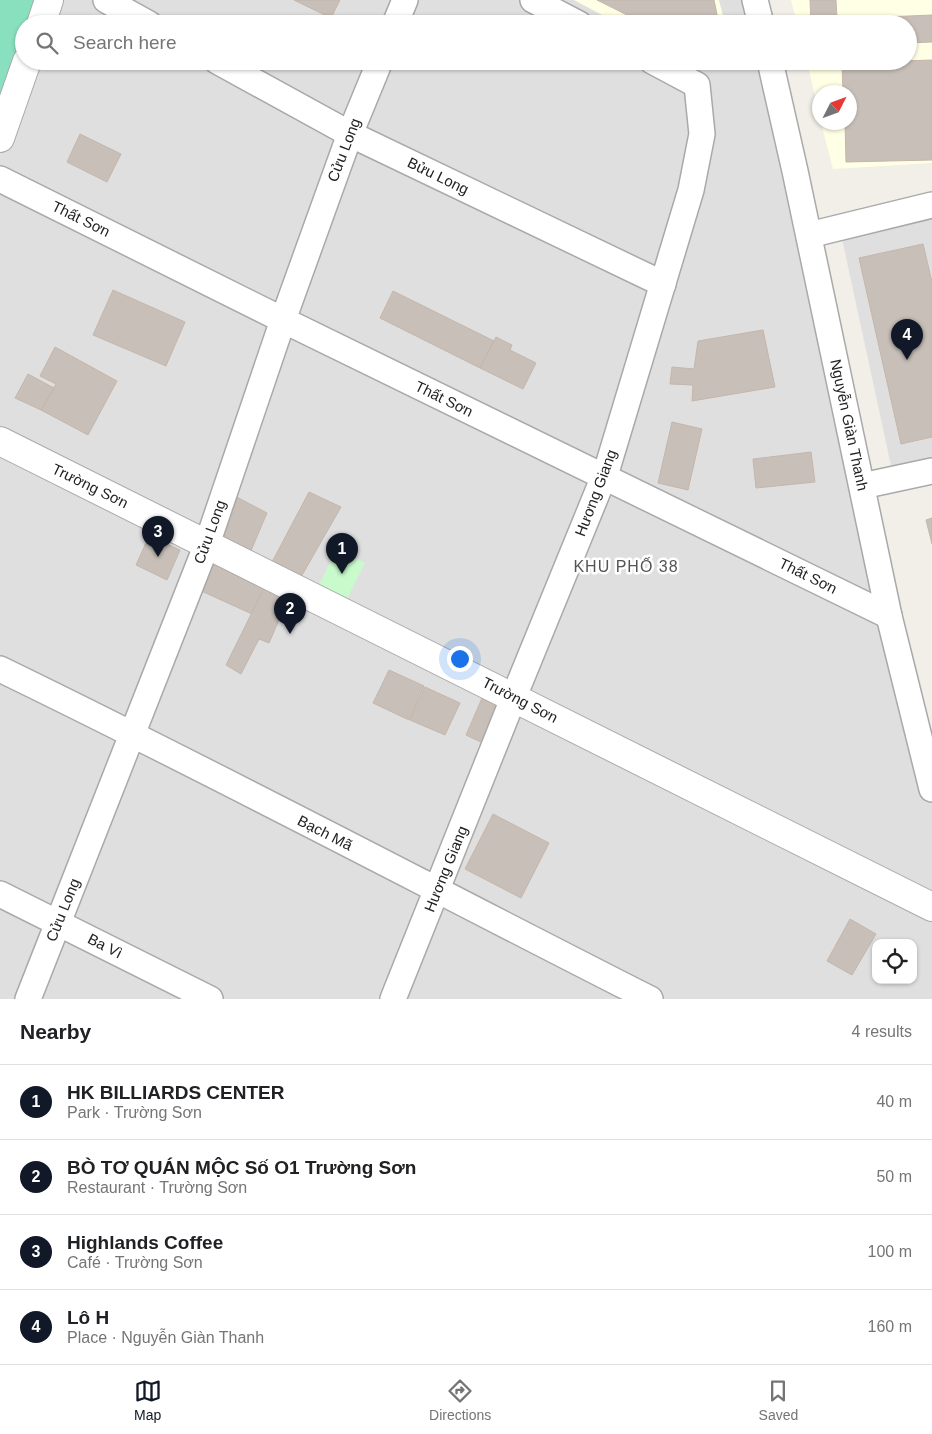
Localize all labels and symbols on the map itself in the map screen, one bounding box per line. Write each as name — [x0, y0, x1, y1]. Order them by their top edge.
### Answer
north arrow — [812, 85, 857, 130]
street label: Cửu Long — [324, 116, 363, 184]
street label: Bửu Long — [405, 153, 472, 198]
street label: Thất Sơn — [49, 197, 113, 240]
pin: 4 — [891, 319, 923, 360]
street label: Nguyễn Giàn Thanh — [827, 358, 872, 492]
street label: Thất Sơn — [412, 377, 476, 420]
street label: Hương Giang — [571, 447, 620, 539]
street label: Trường Sơn — [49, 460, 131, 511]
street label: Cửu Long — [190, 498, 229, 566]
pin: 3 — [142, 516, 174, 557]
pin: 1 — [326, 533, 358, 574]
street label: Thất Sơn — [776, 554, 840, 597]
district label: KHU PHỐ 38 — [573, 556, 679, 575]
pin: 2 — [274, 593, 306, 634]
your location — [447, 646, 473, 672]
street label: Trường Sơn — [480, 673, 561, 726]
street label: Bạch Mã — [295, 812, 356, 854]
street label: Hương Giang — [420, 823, 471, 914]
street label: Cửu Long — [42, 876, 83, 944]
street label: Ba Vì — [85, 930, 125, 961]

